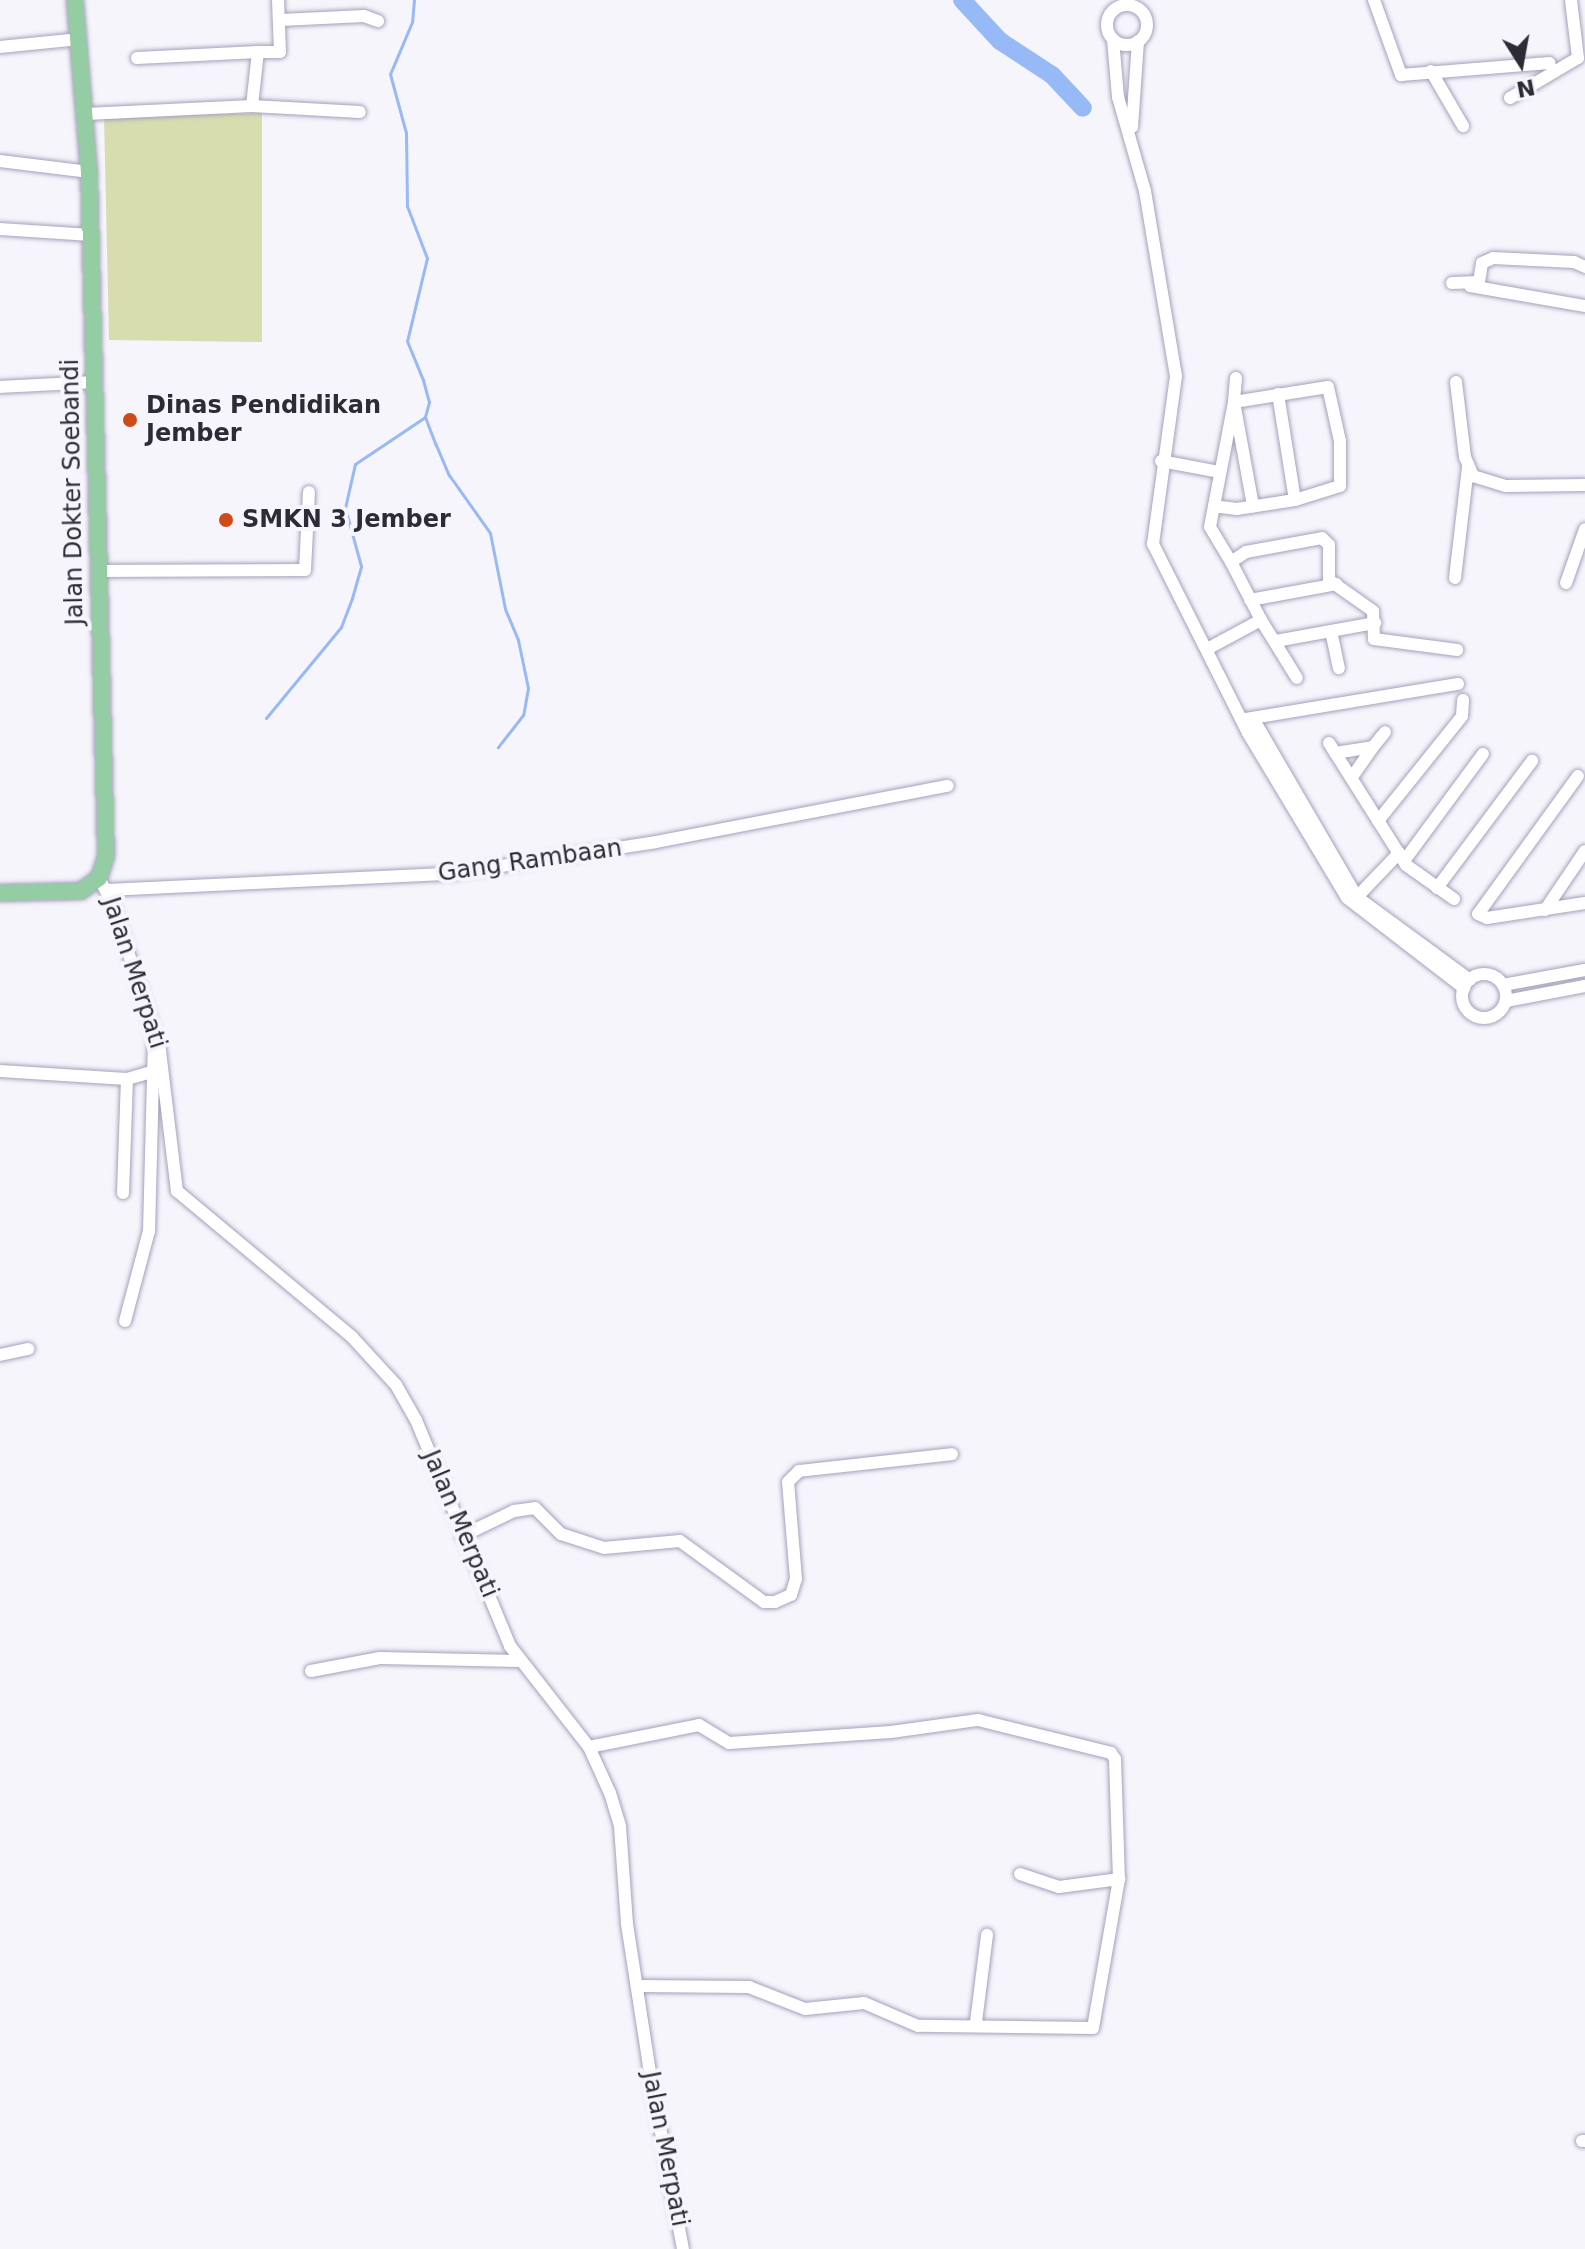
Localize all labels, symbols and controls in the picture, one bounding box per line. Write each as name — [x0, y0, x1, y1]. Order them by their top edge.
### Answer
north arrow — [1481, 24, 1561, 104]
text: N — [1514, 74, 1537, 102]
street label: Jalan Dokter Soebandi — [56, 359, 90, 625]
place label: Dinas Pendidikan Jember — [146, 392, 381, 448]
marker: Dinas Pendidikan Jember — [121, 411, 139, 429]
place label: SMKN 3 Jember — [242, 506, 451, 534]
marker: SMKN 3 Jember — [217, 511, 235, 529]
street label: Gang Rambaan — [436, 834, 624, 888]
street label: Jalan Merpati — [96, 894, 172, 1052]
street label: Jalan Merpati — [416, 1446, 504, 1602]
street label: Jalan Merpati — [636, 2069, 694, 2229]

